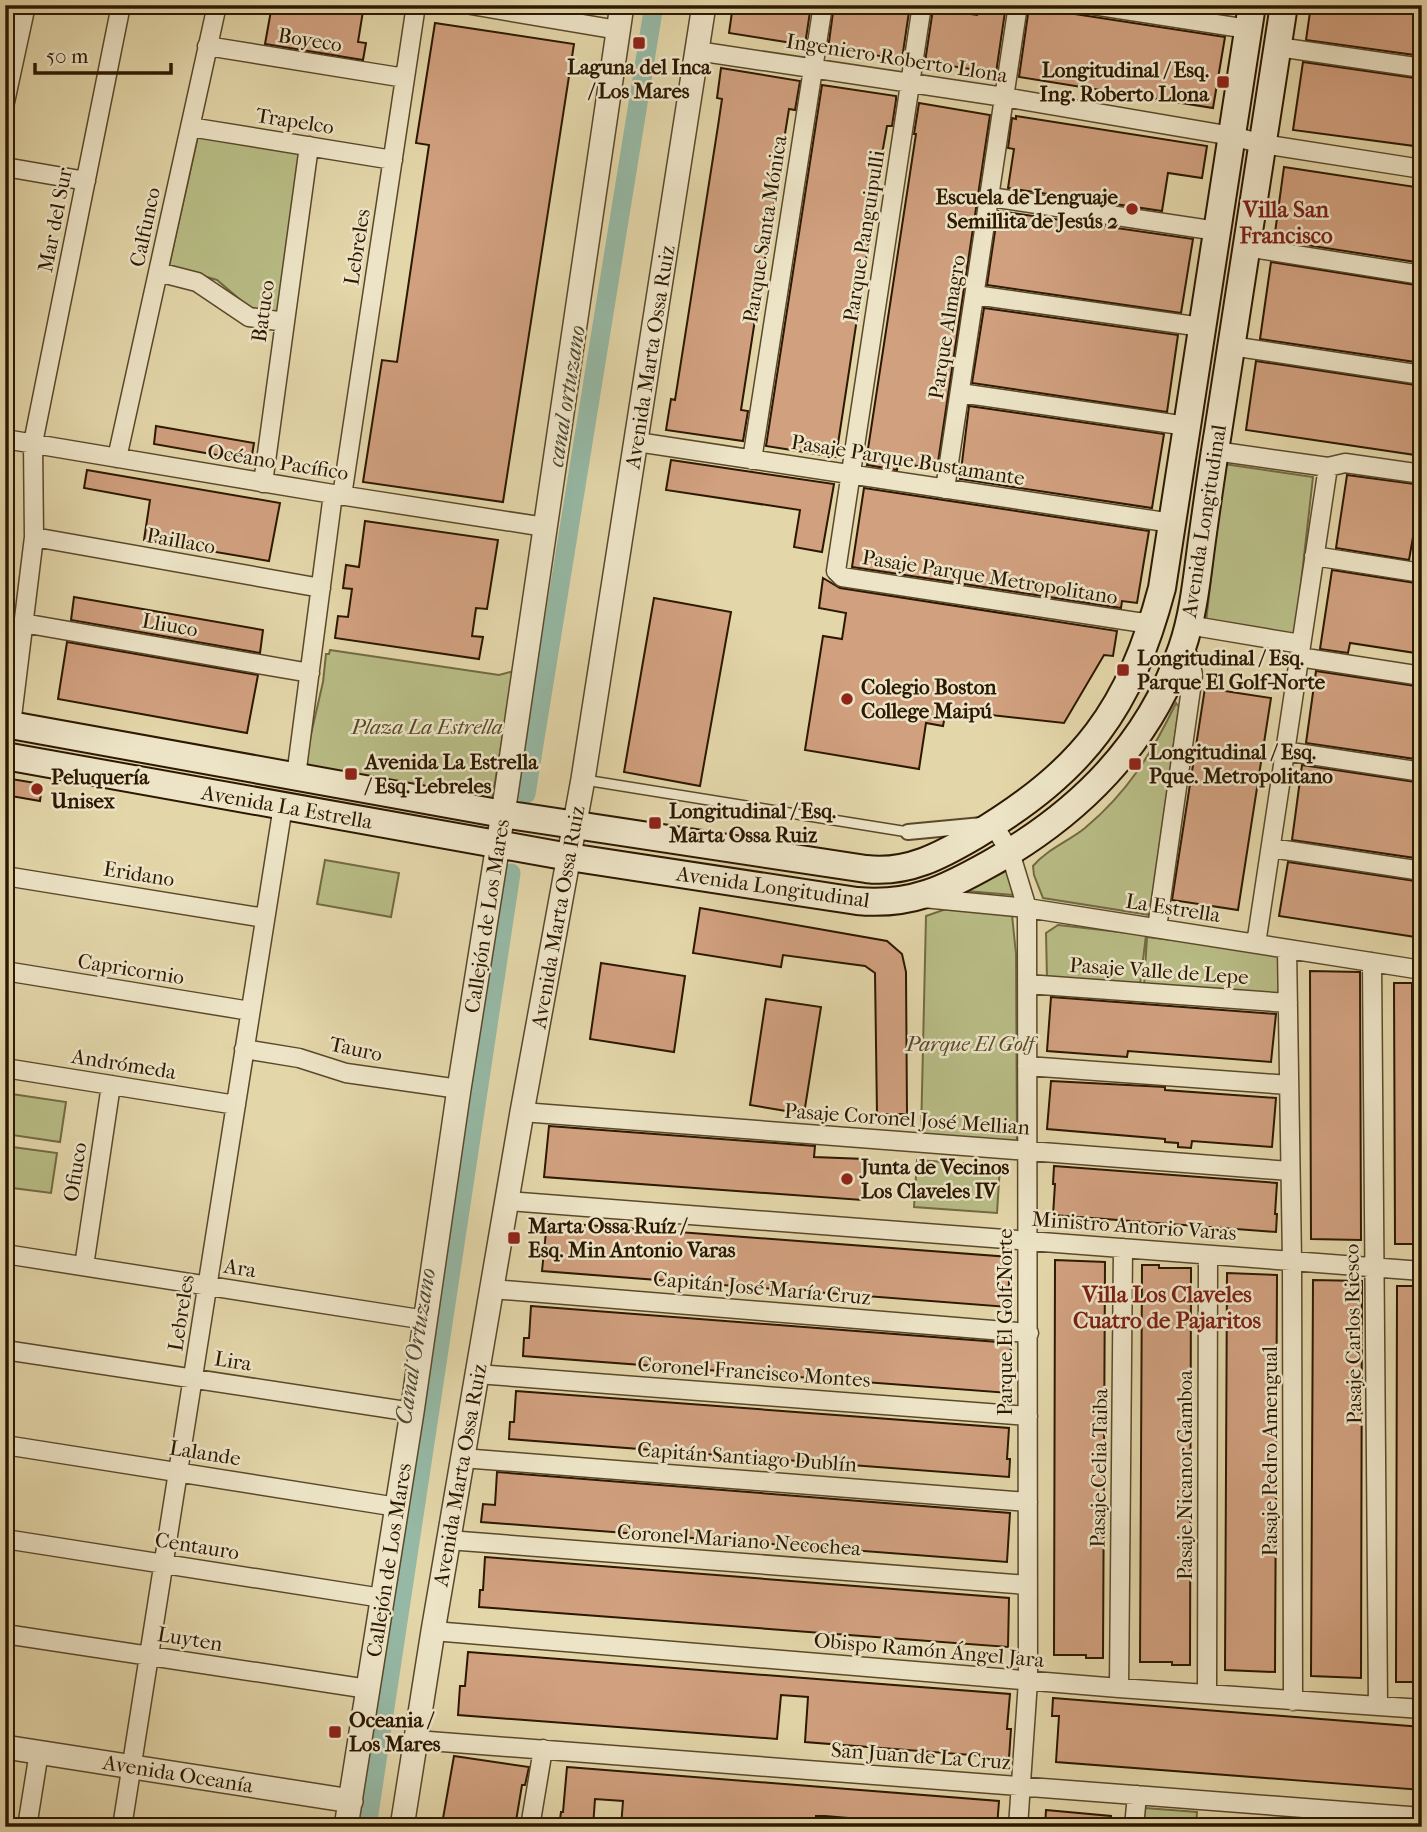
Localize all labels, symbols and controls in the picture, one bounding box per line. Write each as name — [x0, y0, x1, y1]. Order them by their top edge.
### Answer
street label: Boyeco — [276, 23, 344, 57]
street label: Ingeniero Roberto Llona — [785, 29, 1010, 87]
scale bar — [35, 32, 172, 76]
marker: Laguna del Inca / Los Mares — [631, 35, 647, 51]
text: 50 m — [46, 44, 89, 68]
place label: Laguna del Inca / Los Mares — [567, 55, 712, 103]
place label: Longitudinal / Esq. Ing. Roberto Llona — [1040, 58, 1210, 106]
marker: Longitudinal / Esq. Ing. Roberto Llona — [1215, 74, 1231, 90]
street label: Trapelco — [254, 103, 336, 139]
street label: Parque Santa Mónica — [738, 133, 792, 325]
street label: Parque Panguipulli — [839, 148, 889, 324]
street label: Mar del Sur — [33, 166, 77, 274]
street label: Calfunco — [125, 185, 165, 269]
place label: Escuela de Lenguaje Semillita de Jesús 2 — [936, 185, 1119, 233]
district label: Villa San Francisco — [1238, 196, 1333, 249]
marker: Escuela de Lenguaje Semillita de Jesús 2 — [1124, 201, 1140, 217]
street label: Lebreles — [339, 207, 375, 287]
street label: Avenida Marta Ossa Ruiz — [620, 244, 680, 471]
street label: Parque Almagro — [924, 253, 970, 401]
street label: Batuco — [247, 278, 279, 344]
water label: canal ortuzano — [542, 323, 591, 469]
street label: Avenida Longitudinal — [1177, 423, 1231, 620]
street label: Pasaje Parque Bustamante — [790, 430, 1026, 490]
street label: Océano Pacífico — [206, 439, 350, 485]
street label: Paillaco — [145, 523, 217, 559]
street label: Pasaje Parque Metropolitano — [860, 545, 1120, 609]
street label: Lliuco — [140, 608, 200, 642]
place label: Longitudinal / Esq. Parque El Golf-Norte — [1137, 646, 1326, 694]
marker: Longitudinal / Esq. Parque El Golf-Norte — [1115, 662, 1131, 678]
place label: Colegio Boston College Maipú — [861, 675, 997, 723]
marker: Colegio Boston College Maipú — [839, 691, 855, 707]
park label: Plaza La Estrella — [350, 715, 503, 739]
place label: Longitudinal / Esq. Pque. Metropolitano — [1149, 740, 1333, 788]
place label: Avenida La Estrella / Esq. Lebreles — [363, 750, 539, 798]
marker: Longitudinal / Esq. Pque. Metropolitano — [1127, 756, 1143, 772]
place label: Peluquería Unisex — [50, 765, 150, 813]
marker: Avenida La Estrella / Esq. Lebreles — [343, 766, 359, 782]
street label: Avenida La Estrella — [199, 780, 375, 834]
marker: Peluquería Unisex — [29, 781, 45, 797]
place label: Longitudinal / Esq. Marta Ossa Ruiz — [668, 799, 836, 847]
street label: Avenida Marta Ossa Ruiz — [526, 804, 589, 1031]
marker: Longitudinal / Esq. Marta Ossa Ruiz — [647, 815, 663, 831]
street label: Callejón de Los Mares — [460, 817, 514, 1015]
street label: Eridano — [102, 857, 176, 891]
street label: Avenida Longitudinal — [674, 861, 871, 912]
street label: La Estrella — [1124, 889, 1222, 927]
street label: Capricornio — [76, 949, 186, 989]
street label: Pasaje Valle de Lepe — [1069, 953, 1249, 989]
street label: Tauro — [327, 1032, 385, 1066]
park label: Parque El Golf — [905, 1032, 1039, 1056]
street label: Andrómeda — [69, 1044, 178, 1084]
street label: Pasaje Coronel José Mellian — [783, 1098, 1031, 1140]
street label: Ofiuco — [58, 1140, 92, 1204]
place label: Junta de Vecinos Los Claveles IV — [859, 1155, 1010, 1203]
marker: Junta de Vecinos Los Claveles IV — [839, 1171, 855, 1187]
street label: Ministro Antorio Varas — [1031, 1207, 1237, 1245]
place label: Marta Ossa Ruíz / Esq. Min Antonio Varas — [527, 1214, 736, 1262]
street label: Parque El Golf Norte — [993, 1228, 1017, 1416]
marker: Marta Ossa Ruíz / Esq. Min Antonio Varas — [506, 1230, 522, 1246]
street label: Pasaje Carlos Riesco — [1339, 1244, 1367, 1424]
street label: Ara — [221, 1253, 258, 1282]
water label: Canal Ortuzano — [390, 1266, 441, 1426]
street label: Capitán José María Cruz — [652, 1267, 872, 1309]
street label: Lebreles — [163, 1273, 199, 1353]
district label: Villa Los Claveles Cuatro de Pajaritos — [1073, 1281, 1262, 1334]
street label: Lira — [213, 1346, 254, 1376]
street label: Pasaje Pedro Amengual — [1258, 1346, 1282, 1556]
street label: Coronel Francisco Montes — [637, 1352, 871, 1392]
street label: Avenida Marta Ossa Ruiz — [428, 1362, 491, 1589]
street label: Pasaje Nicanor Gamboa — [1173, 1370, 1197, 1580]
street label: Pasaje Celia Taiba — [1086, 1388, 1112, 1548]
street label: Lalande — [168, 1436, 242, 1470]
street label: Capitán Santiago Dublín — [636, 1437, 858, 1477]
street label: Callejón de Los Mares — [362, 1461, 416, 1659]
street label: Coronel Mariano Necochea — [616, 1520, 862, 1561]
street label: Centauro — [153, 1527, 241, 1565]
street label: Luyten — [156, 1622, 224, 1656]
street label: Obispo Ramón Ángel Jara — [813, 1628, 1046, 1672]
place label: Oceania / Los Mares — [349, 1708, 441, 1756]
marker: Oceania / Los Mares — [327, 1724, 343, 1740]
street label: San Juan de La Cruz — [830, 1738, 1012, 1774]
street label: Avenida Oceanía — [100, 1750, 255, 1798]

